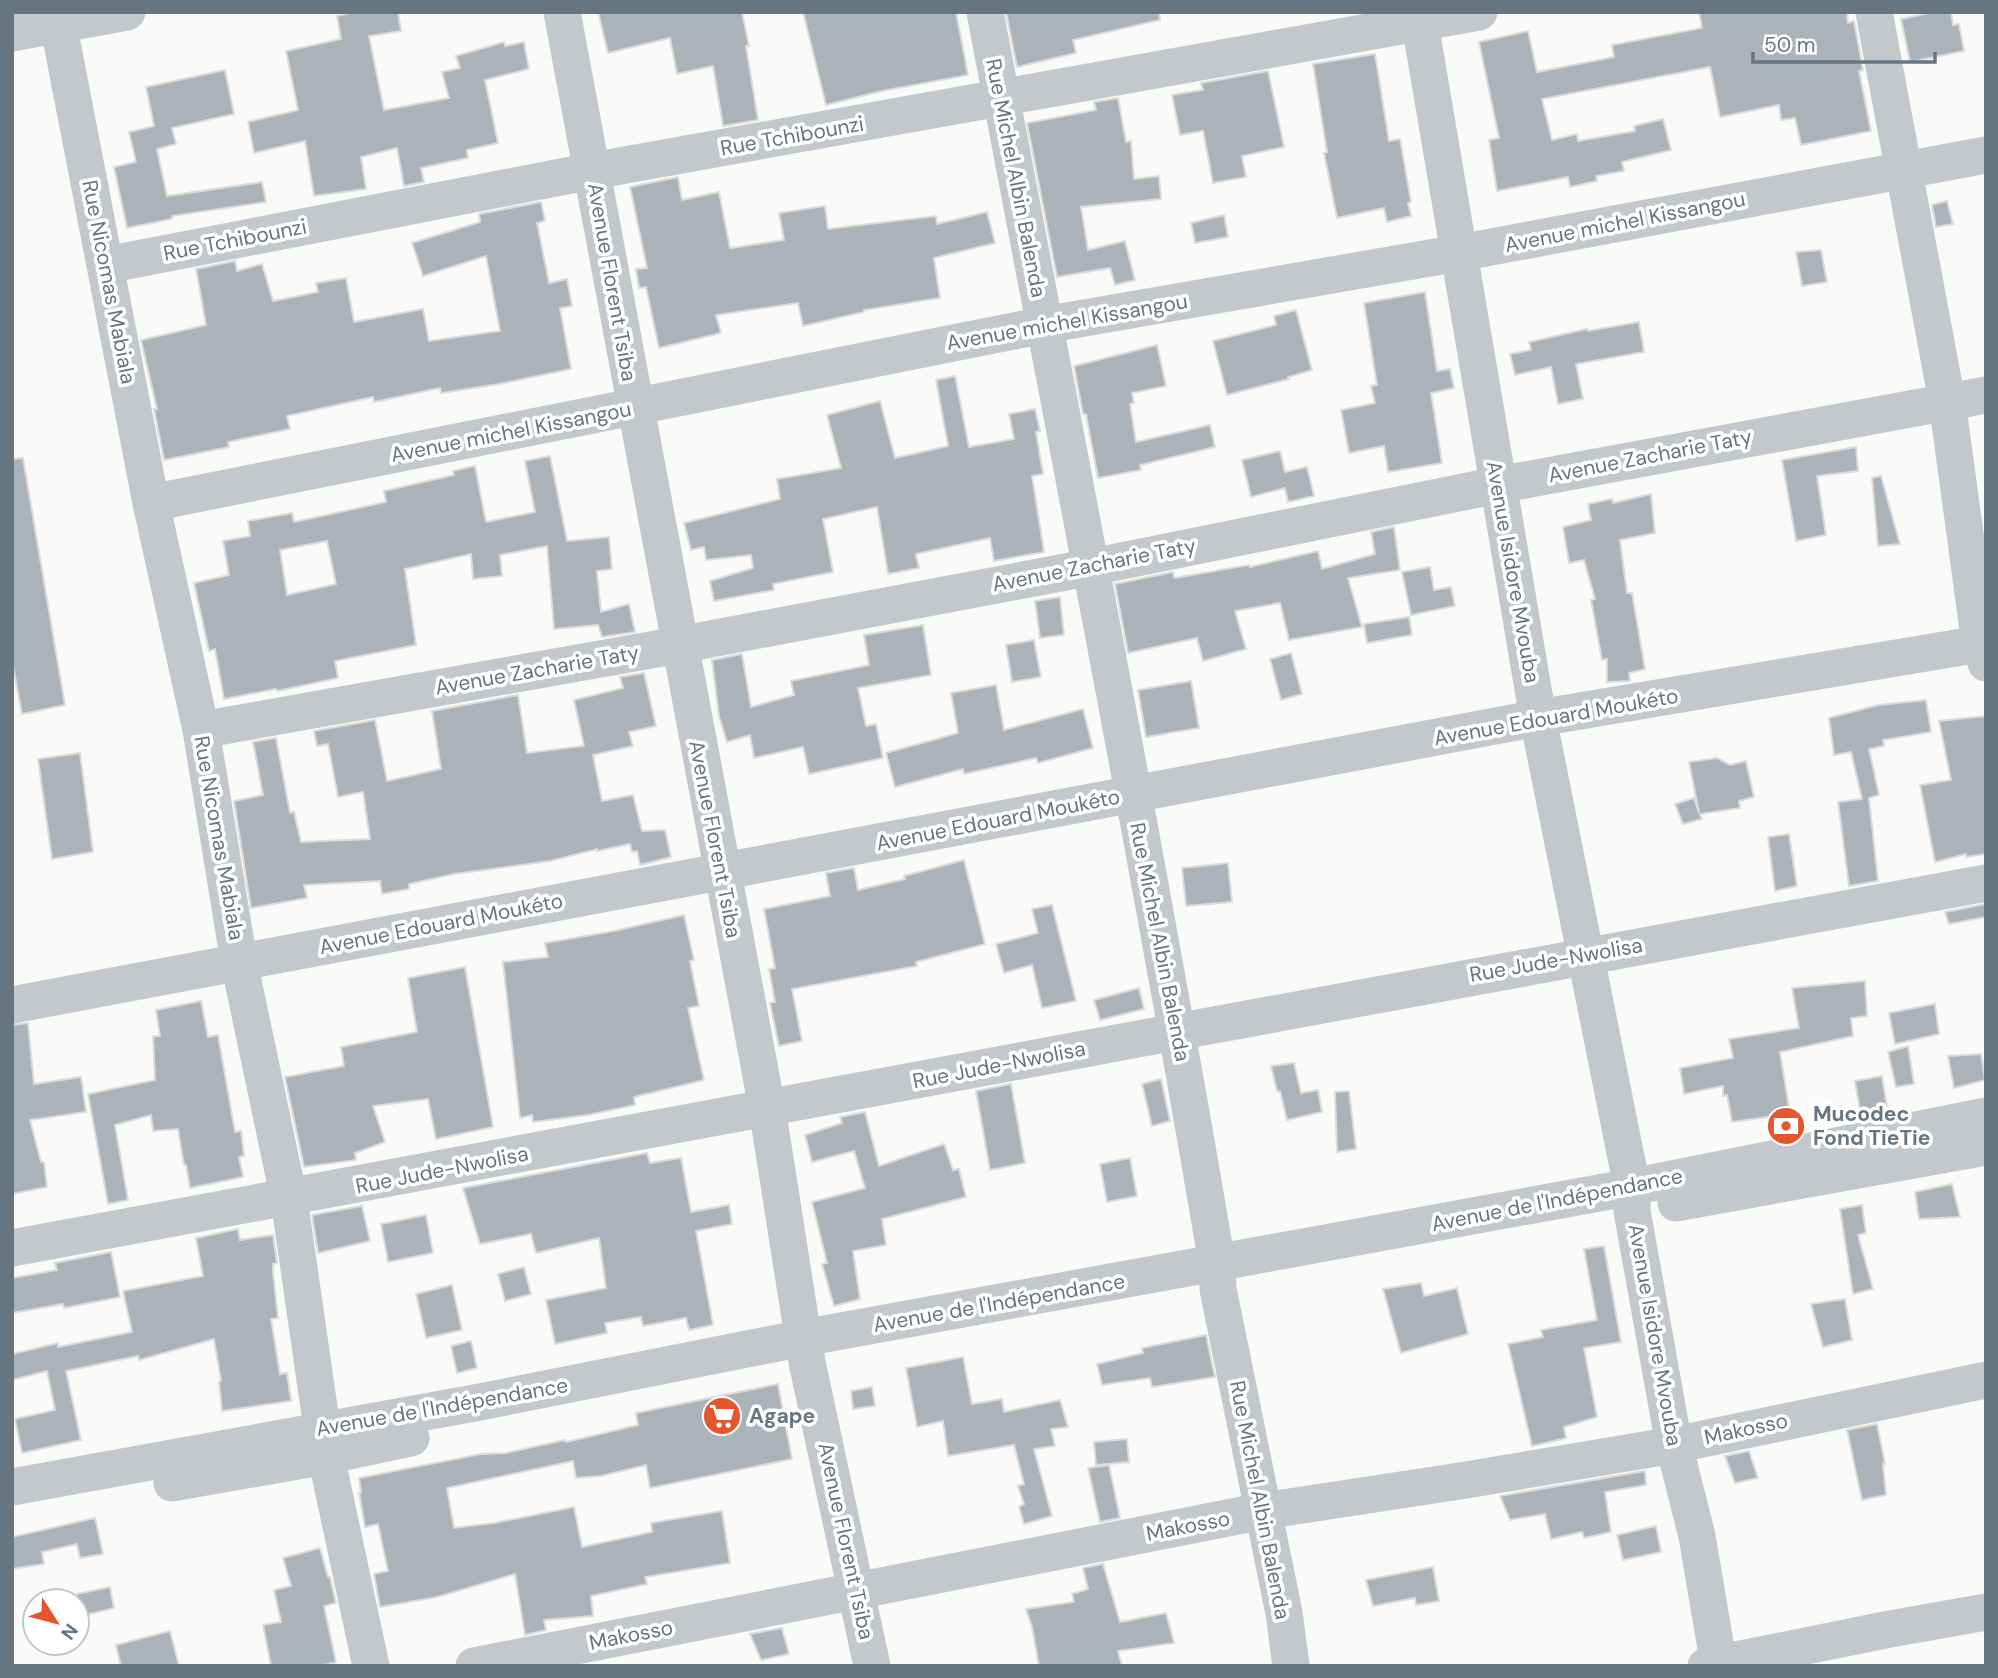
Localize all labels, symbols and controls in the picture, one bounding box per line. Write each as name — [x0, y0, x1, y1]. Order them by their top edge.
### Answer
scale bar — [1753, 21, 1935, 65]
text: 50 m — [1764, 31, 1815, 59]
street label: Rue Michel Albin Balenda — [979, 56, 1053, 300]
street label: Rue Tchibounzi — [718, 110, 866, 162]
street label: Rue Nicomas Mabiala — [75, 178, 143, 386]
street label: Avenue Florent Tsiba — [581, 181, 643, 383]
street label: Avenue michel Kissangou — [1502, 185, 1748, 259]
street label: Rue Tchibounzi — [161, 212, 309, 268]
street label: Avenue michel Kissangou — [944, 287, 1190, 357]
street label: Avenue michel Kissangou — [388, 395, 634, 469]
street label: Avenue Zacharie Taty — [1546, 422, 1755, 489]
street label: Avenue Isidore Mvouba — [1480, 459, 1546, 685]
street label: Avenue Zacharie Taty — [990, 531, 1199, 598]
street label: Avenue Zacharie Taty — [433, 638, 642, 702]
street label: Avenue Edouard Moukéto — [1431, 682, 1681, 752]
street label: Rue Nicomas Mabiala — [187, 734, 251, 942]
street label: Avenue Florent Tsiba — [682, 738, 748, 940]
street label: Avenue Edouard Moukéto — [874, 783, 1122, 857]
street label: Rue Michel Albin Balenda — [1123, 820, 1197, 1064]
street label: Avenue Edouard Moukéto — [317, 887, 565, 961]
street label: Rue Jude-Nwolisa — [1467, 931, 1645, 989]
street label: Rue Jude-Nwolisa — [910, 1035, 1088, 1095]
place label: Mucodec Fond TieTie — [1813, 1100, 1930, 1152]
bank icon: Mucodec Fond TieTie — [1765, 1105, 1807, 1147]
street label: Rue Jude-Nwolisa — [353, 1140, 531, 1200]
street label: Avenue de l'Indépendance — [1429, 1162, 1685, 1238]
street label: Avenue Isidore Mvouba — [1622, 1222, 1688, 1448]
street label: Avenue de l'Indépendance — [871, 1267, 1127, 1339]
street label: Avenue de l'Indépendance — [314, 1371, 570, 1443]
street label: Rue Michel Albin Balenda — [1223, 1378, 1297, 1622]
supermarket icon: Agape — [701, 1395, 743, 1437]
place label: Agape — [749, 1402, 815, 1430]
street label: Makosso — [1702, 1406, 1790, 1452]
street label: Avenue Florent Tsiba — [811, 1440, 881, 1642]
street label: Makosso — [1144, 1504, 1232, 1548]
north arrow — [21, 1587, 91, 1657]
street label: Makosso — [587, 1613, 675, 1657]
text: N — [55, 1619, 84, 1645]

